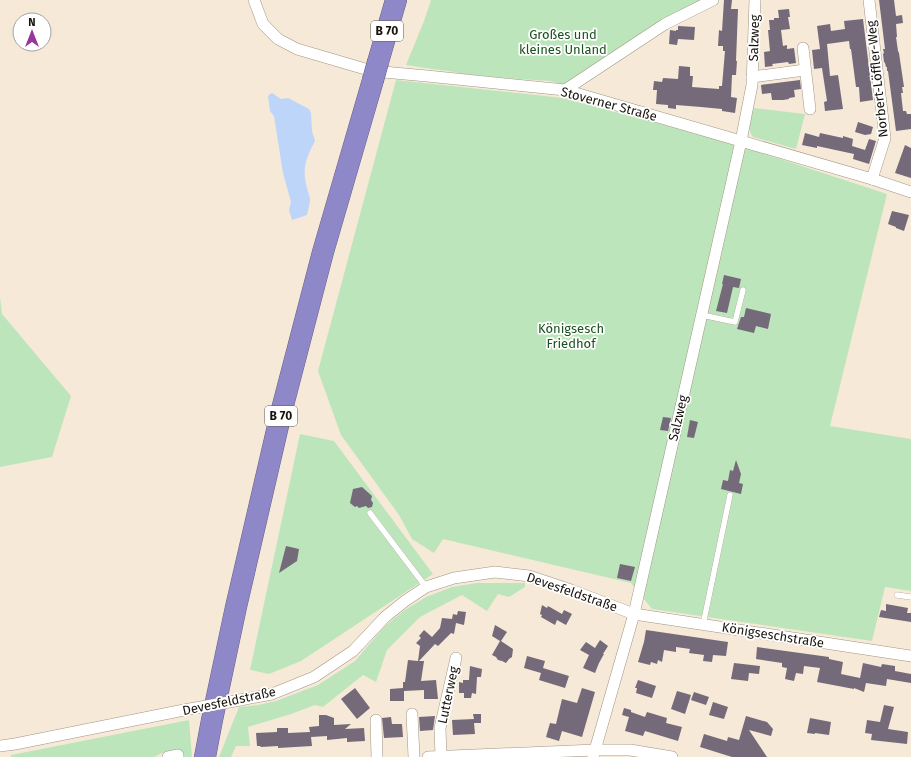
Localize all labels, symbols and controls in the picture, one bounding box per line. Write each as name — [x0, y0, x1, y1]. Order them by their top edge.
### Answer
north arrow — [12, 12, 52, 52]
street label: Salzweg — [746, 14, 762, 62]
text: N — [28, 16, 36, 29]
street label: Norbert-Löffler-Weg — [863, 19, 891, 138]
road number: B 70 — [371, 21, 403, 41]
park label: Großes und kleines Unland — [519, 27, 607, 57]
street label: Stoverner Straße — [559, 84, 659, 124]
park label: Königsesch Friedhof — [538, 321, 604, 351]
street label: Salzweg — [665, 393, 691, 443]
road number: B 70 — [265, 406, 297, 426]
street label: Devesfeldstraße — [525, 569, 619, 615]
street label: Königseschstraße — [721, 620, 825, 650]
street label: Lutterweg — [435, 665, 461, 725]
street label: Devesfeldstraße — [181, 684, 277, 718]

